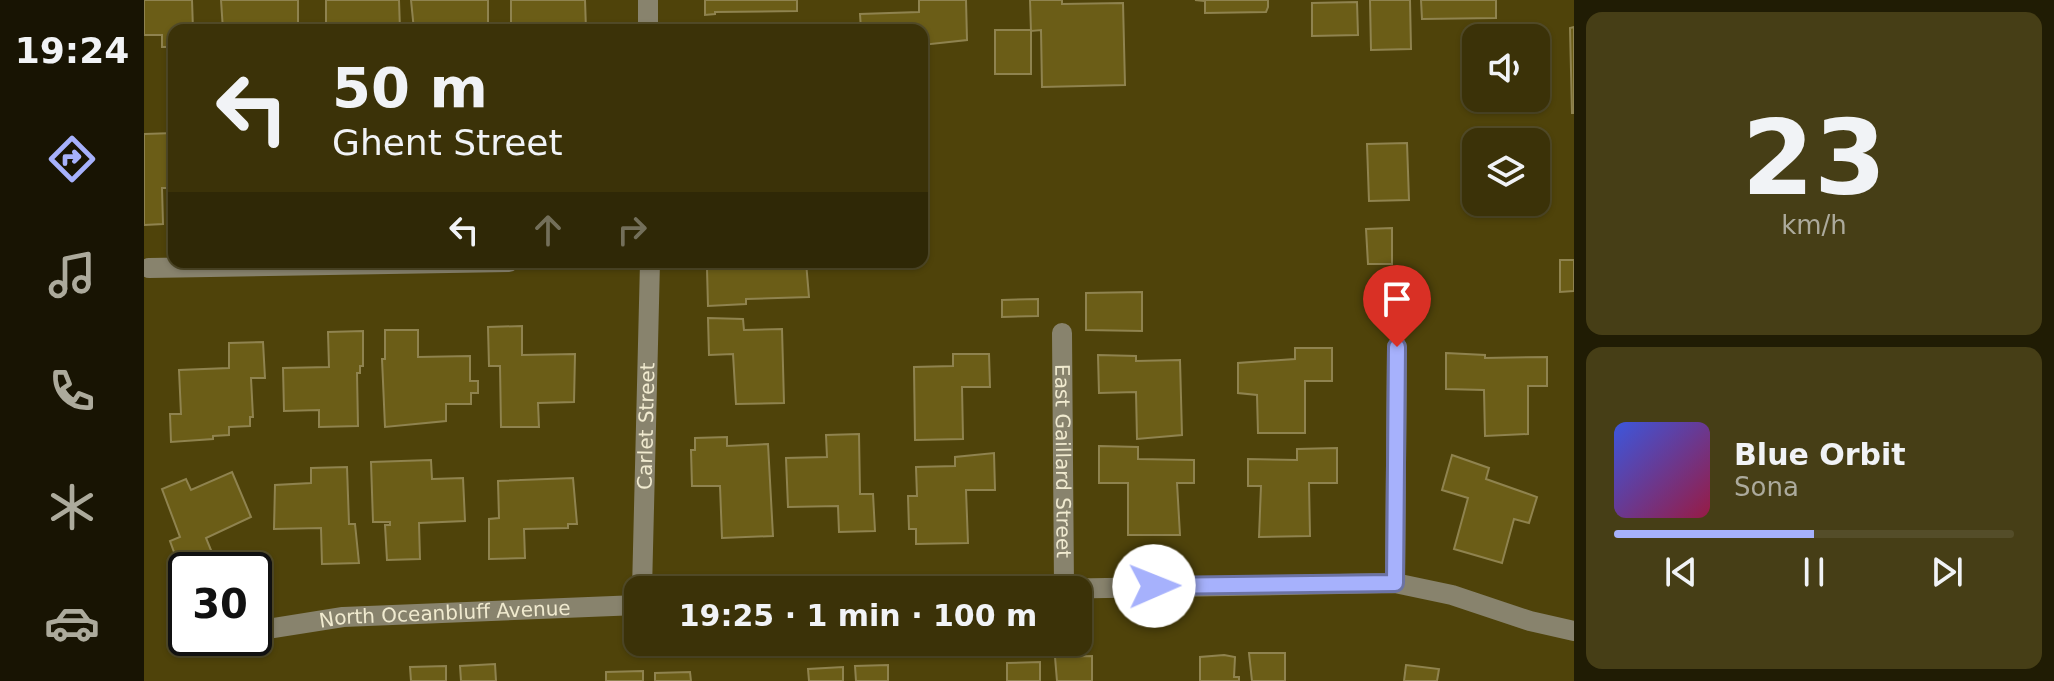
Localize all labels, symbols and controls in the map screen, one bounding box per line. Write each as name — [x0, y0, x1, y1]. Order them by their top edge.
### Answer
map controls — [1462, 24, 1550, 216]
button: sound — [1462, 24, 1550, 112]
text: 19:24 — [15, 30, 129, 71]
text: 50 m — [332, 55, 488, 120]
icon: left — [200, 56, 304, 160]
text: 23 — [1742, 97, 1886, 219]
text: Ghent Street — [332, 122, 563, 163]
button: layers — [1462, 128, 1550, 216]
icon: directions — [44, 131, 100, 187]
icon: left — [442, 208, 486, 252]
icon: ahead — [526, 208, 570, 252]
icon: right — [610, 208, 654, 252]
text: km/h — [1781, 210, 1847, 240]
icon: music — [44, 247, 100, 303]
pin — [1363, 265, 1431, 347]
icon: arrive — [1375, 277, 1419, 321]
street label: Carlet Street — [632, 362, 660, 490]
icon: phone — [44, 363, 100, 419]
street label: East Gaillard Street — [1050, 364, 1076, 558]
text: Blue Orbit — [1734, 437, 1906, 472]
text: Sona — [1734, 472, 1799, 502]
icon: climate — [44, 479, 100, 535]
position arrow — [1112, 544, 1196, 628]
icon: previous — [1659, 550, 1703, 594]
icon: pause — [1792, 550, 1836, 594]
icon: next — [1925, 550, 1969, 594]
speed limit sign: 30 — [168, 552, 272, 656]
icon: car — [44, 595, 100, 651]
street label: North Oceanbluff Avenue — [317, 596, 571, 633]
text: 19:25 · 1 min · 100 m — [679, 598, 1037, 633]

